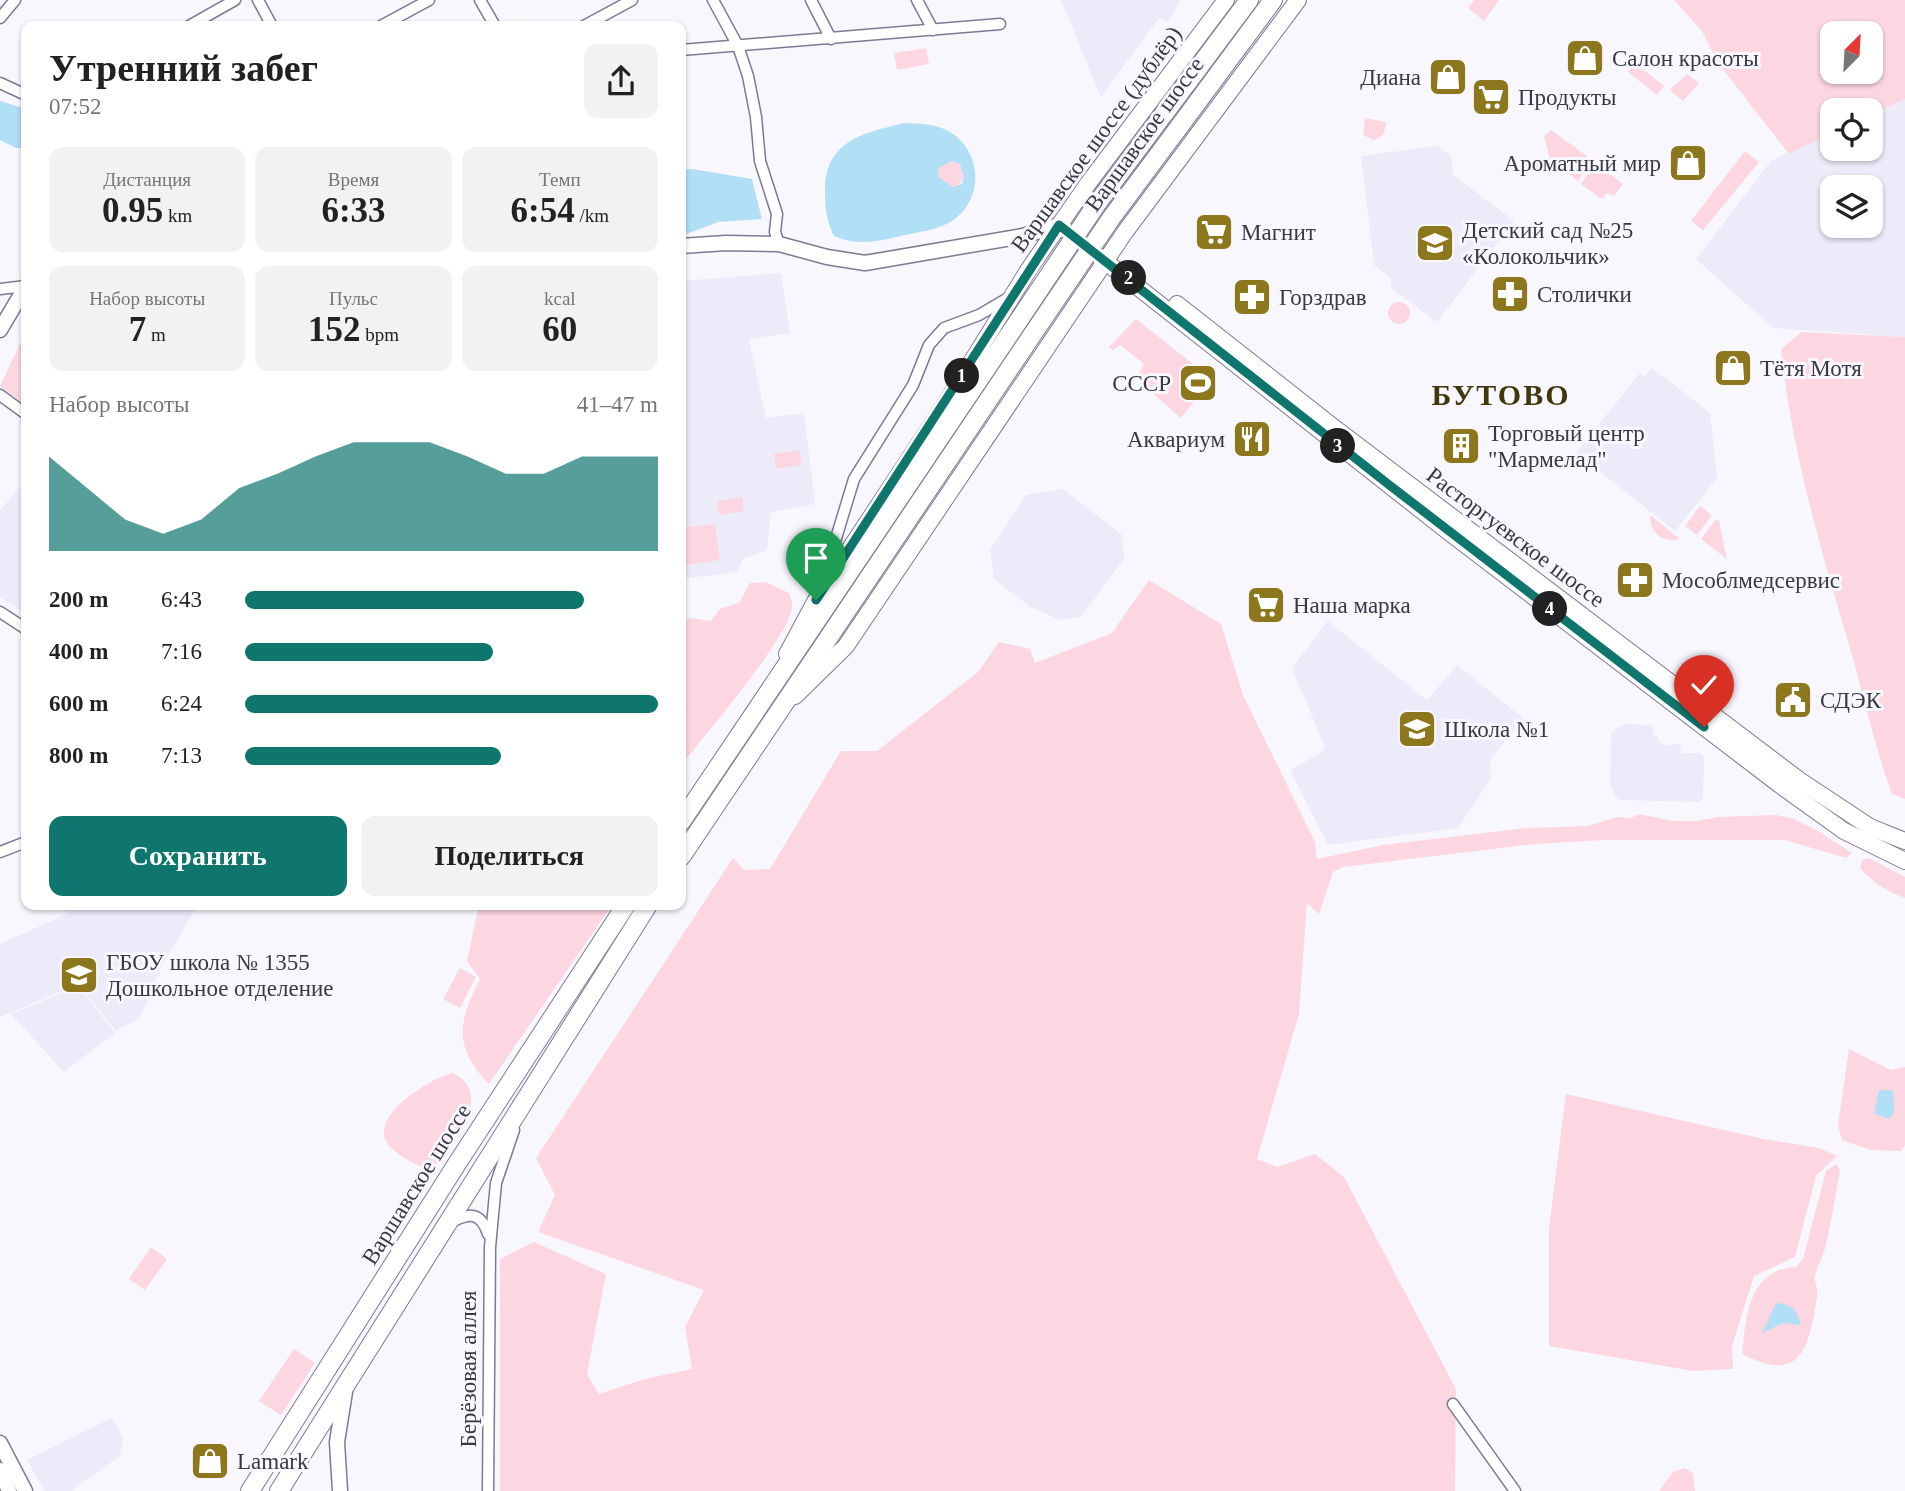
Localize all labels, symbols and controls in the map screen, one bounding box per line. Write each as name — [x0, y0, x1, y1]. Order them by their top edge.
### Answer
north arrow — [1820, 21, 1883, 84]
map controls — [1820, 21, 1883, 238]
street label: Варшавское шоссе (дублёр) — [1006, 22, 1187, 257]
shop icon: Салон красоты — [1564, 37, 1606, 79]
button: share — [584, 44, 658, 118]
place label: Салон красоты — [1612, 46, 1759, 71]
text: Утренний забег — [49, 47, 318, 89]
street label: Варшавское шоссе — [1080, 52, 1209, 216]
shop icon: Диана — [1427, 56, 1469, 98]
place label: Диана — [1360, 65, 1421, 90]
supermarket icon: Продукты — [1470, 76, 1512, 118]
place label: Продукты — [1518, 85, 1617, 110]
text: 07:52 — [49, 94, 101, 119]
button: locate — [1820, 98, 1883, 161]
shop icon: Ароматный мир — [1667, 142, 1709, 184]
place label: Ароматный мир — [1504, 151, 1661, 176]
text: Дистанция — [103, 169, 191, 190]
text: Время — [328, 169, 379, 190]
text: Темп — [539, 169, 581, 190]
button: layers — [1820, 175, 1883, 238]
text: 0.95 — [102, 191, 163, 230]
text: 6:33 — [321, 191, 386, 230]
text: 6:54 — [511, 191, 575, 230]
text: km — [163, 205, 192, 226]
text: /km — [575, 205, 609, 226]
supermarket icon: Магнит — [1193, 211, 1235, 253]
place label: Детский сад №25 «Колокольчик» — [1462, 218, 1633, 269]
place label: Магнит — [1241, 220, 1316, 245]
school or university icon: Детский сад №25 «Колокольчик» — [1414, 222, 1456, 264]
pin: 2 — [1112, 260, 1146, 296]
text: 2 — [1124, 267, 1133, 288]
pharmacy icon: Столички — [1489, 273, 1531, 315]
pharmacy icon: Горздрав — [1231, 276, 1273, 318]
place label: Столички — [1537, 282, 1632, 307]
place label: Горздрав — [1279, 285, 1367, 310]
text: Набор высоты — [89, 288, 205, 309]
text: Пульс — [329, 288, 378, 309]
text: kcal — [544, 288, 576, 309]
text: 7 — [129, 310, 146, 349]
text: 152 — [308, 310, 360, 349]
text: 60 — [542, 310, 577, 349]
text: m — [146, 324, 166, 345]
text: bpm — [360, 324, 399, 345]
shop icon: Тётя Мотя — [1712, 347, 1754, 389]
place label: Тётя Мотя — [1760, 356, 1862, 381]
pin: 1 — [944, 358, 979, 394]
sports icon: СССР — [1177, 362, 1219, 404]
text: 1 — [957, 365, 966, 386]
place label: СССР — [1112, 371, 1171, 396]
district label: БУТОВО — [1431, 378, 1571, 411]
text: Набор высоты — [49, 392, 190, 417]
text: 41–47 m — [577, 392, 658, 417]
restaurant icon: Аквариум — [1231, 418, 1273, 460]
place label: Торговый центр "Мармелад" — [1488, 421, 1645, 472]
building icon: Торговый центр "Мармелад" — [1440, 425, 1482, 467]
place label: Аквариум — [1127, 427, 1225, 452]
pin: 3 — [1320, 428, 1356, 464]
text: 3 — [1333, 435, 1342, 456]
street label: Расторгуевское шоссе — [1422, 462, 1610, 612]
pin — [786, 528, 846, 600]
icon: arrive — [797, 539, 835, 577]
pharmacy icon: Мособлмедсервис — [1614, 559, 1656, 601]
place label: Мособлмедсервис — [1662, 568, 1840, 593]
supermarket icon: Наша марка — [1245, 584, 1287, 626]
text: 200 m — [49, 587, 108, 612]
text: 6:43 — [161, 587, 202, 612]
pin: 4 — [1532, 592, 1568, 626]
place label: Наша марка — [1293, 593, 1411, 618]
text: 4 — [1545, 598, 1554, 619]
text: 400 m — [49, 639, 108, 664]
text: 7:16 — [161, 639, 202, 664]
pin — [1674, 655, 1734, 727]
icon: check — [1685, 666, 1723, 704]
public building icon: СДЭК — [1772, 679, 1814, 721]
place label: СДЭК — [1820, 688, 1882, 713]
text: 600 m — [49, 691, 108, 716]
text: 6:24 — [161, 691, 202, 716]
school or university icon: Школа №1 — [1396, 708, 1438, 750]
place label: Школа №1 — [1444, 717, 1549, 742]
text: 800 m — [49, 743, 108, 768]
text: 7:13 — [161, 743, 202, 768]
button: Сохранить — [49, 816, 347, 896]
button: Поделиться — [361, 816, 658, 896]
place label: ГБОУ школа № 1355 Дошкольное отделение — [106, 950, 333, 1001]
school or university icon: ГБОУ школа № 1355 Дошкольное отделение — [58, 954, 100, 996]
street label: Варшавское шоссе — [357, 1099, 476, 1269]
street label: Берёзовая аллея — [456, 1290, 481, 1447]
shop icon: Lamark — [189, 1440, 231, 1482]
place label: Lamark — [237, 1449, 309, 1474]

